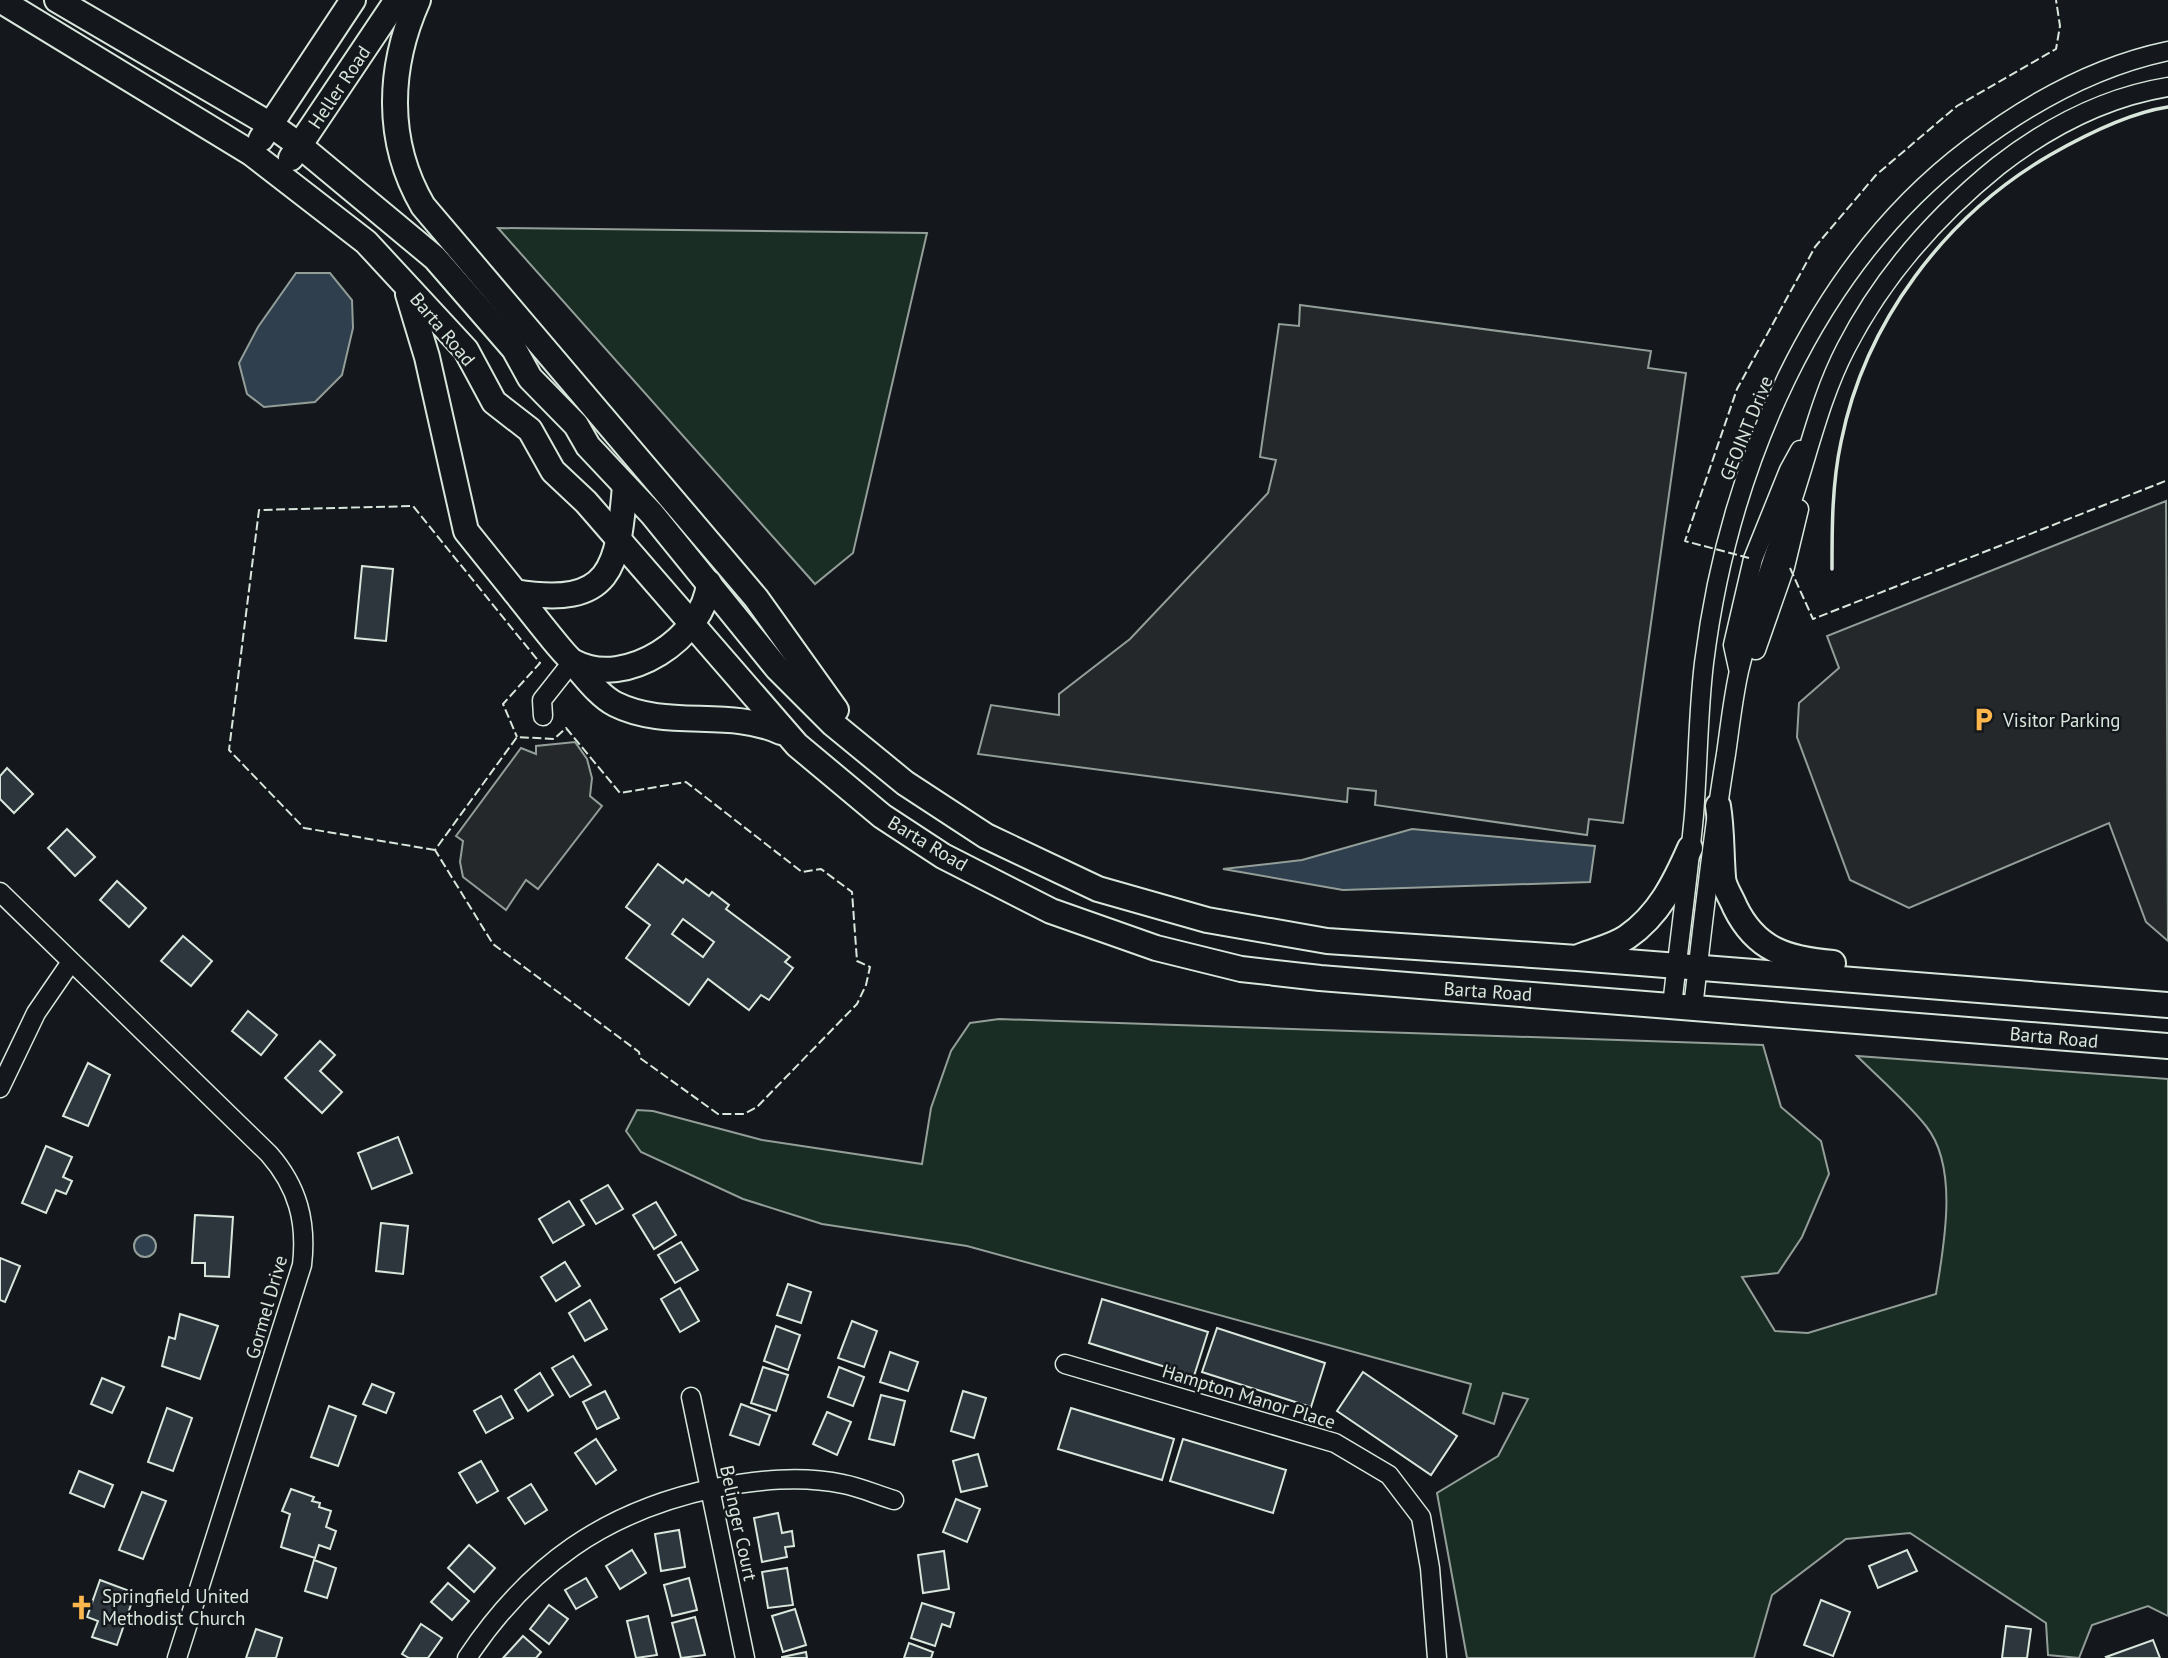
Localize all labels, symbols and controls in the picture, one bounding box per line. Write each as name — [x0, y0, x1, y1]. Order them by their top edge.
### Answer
street label: Heller Road — [303, 41, 375, 133]
street label: Barta Road — [405, 287, 481, 371]
street label: GEOINT Drive — [1714, 372, 1778, 484]
parking icon: Visitor Parking — [1969, 706, 1997, 734]
place label: Visitor Parking — [2002, 708, 2121, 732]
street label: Barta Road — [884, 810, 972, 876]
street label: Barta Road — [1443, 976, 1533, 1006]
street label: Barta Road — [2009, 1021, 2099, 1053]
street label: Gormel Drive — [240, 1252, 292, 1362]
street label: Hampton Manor Place — [1160, 1358, 1338, 1434]
street label: Belinger Court — [715, 1463, 763, 1583]
place label: Springfield United Methodist Church — [102, 1584, 249, 1630]
church icon: Springfield United Methodist Church — [68, 1593, 96, 1621]

